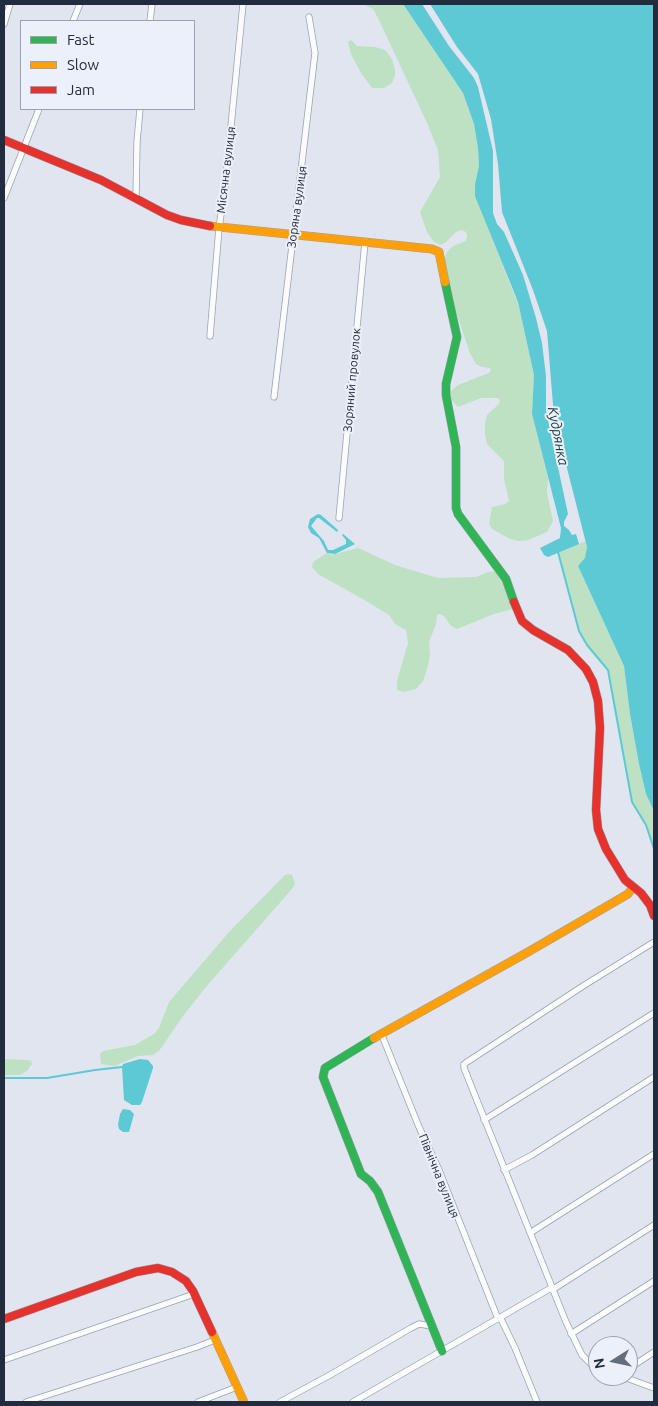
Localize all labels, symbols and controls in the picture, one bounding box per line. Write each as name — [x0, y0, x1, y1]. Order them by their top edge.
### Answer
legend — [20, 20, 195, 110]
text: Fast — [67, 31, 94, 48]
text: Slow — [67, 56, 99, 73]
text: Jam — [67, 81, 95, 98]
street label: Місячна вулиця — [214, 126, 238, 214]
street label: Зоряна вулиця — [284, 165, 310, 249]
street label: Зоряний провулок — [340, 327, 364, 433]
water label: Кудрянка — [544, 405, 572, 467]
street label: Північна вулиця — [416, 1132, 462, 1220]
north arrow — [588, 1336, 638, 1386]
text: N — [590, 1357, 608, 1370]

